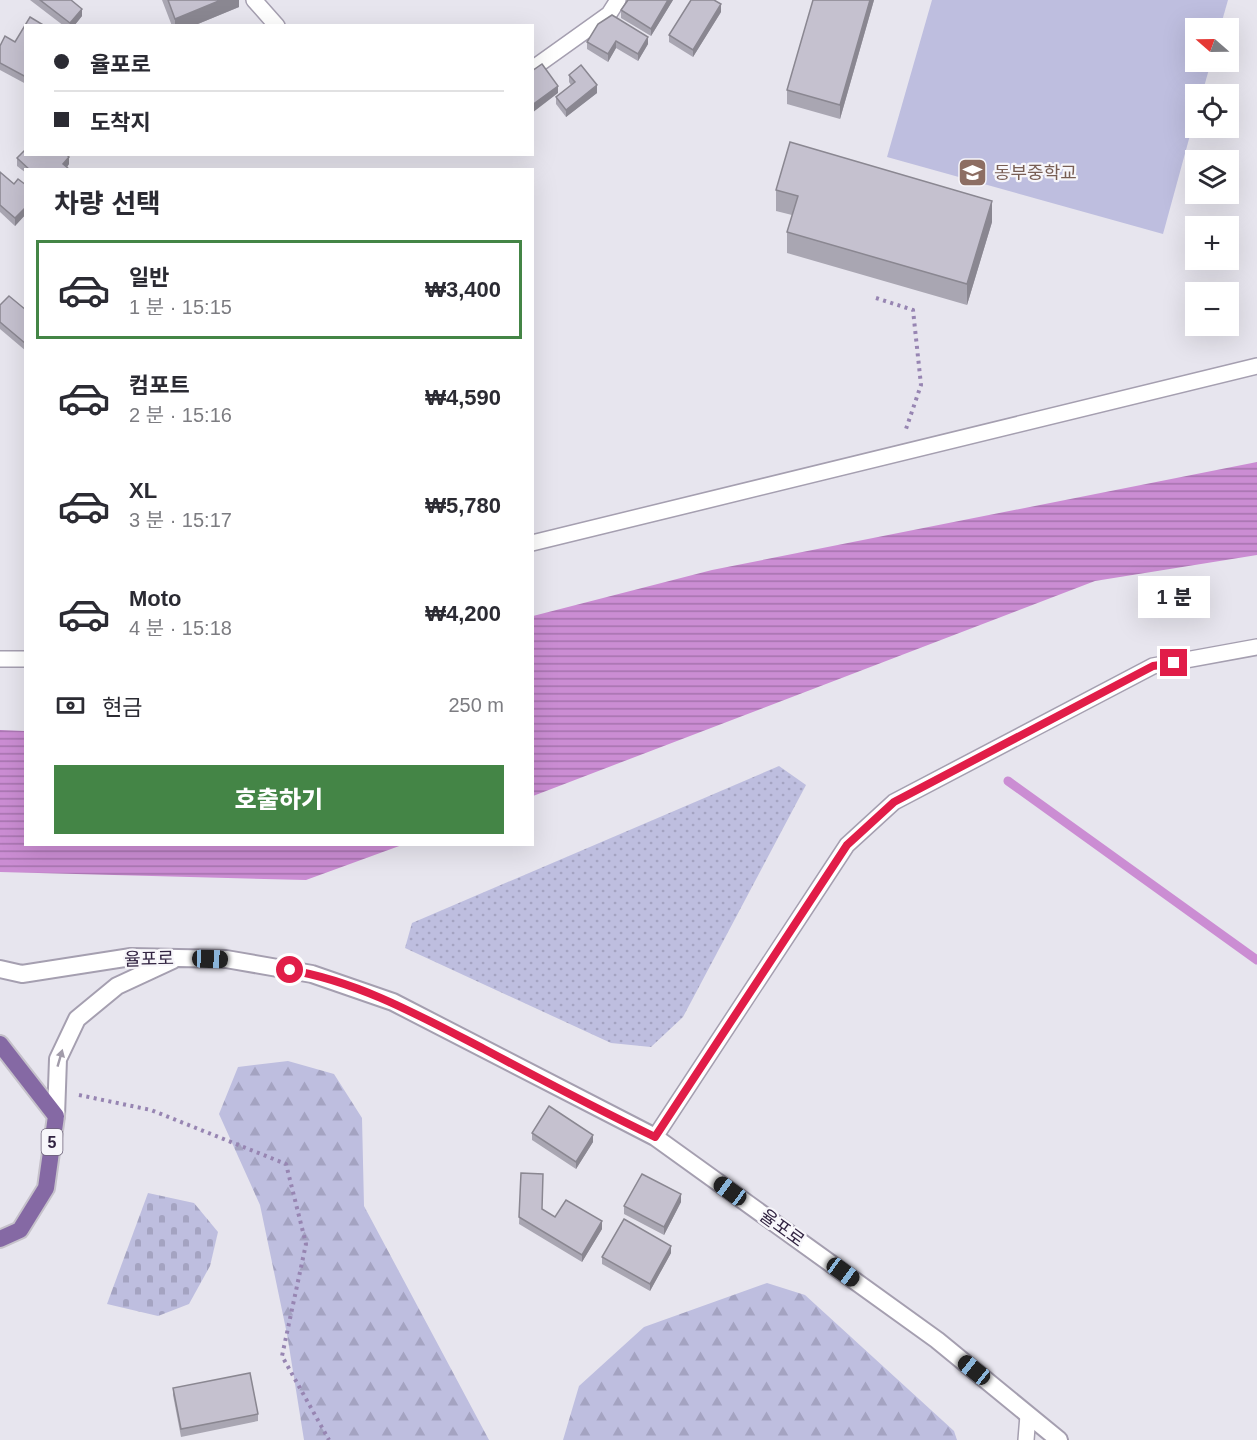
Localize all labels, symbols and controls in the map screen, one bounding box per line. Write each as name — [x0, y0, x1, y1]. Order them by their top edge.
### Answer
north arrow — [1185, 18, 1239, 72]
map controls — [1185, 18, 1239, 336]
text: 율포로 — [90, 52, 151, 77]
button: locate — [1185, 84, 1239, 138]
text: 도착지 — [90, 110, 151, 135]
button: layers — [1185, 150, 1239, 204]
school or university icon: 동부중학교 — [957, 157, 989, 189]
place label: 동부중학교 — [994, 163, 1077, 183]
text: 차량 선택 — [54, 189, 161, 219]
button: + — [1185, 216, 1239, 270]
icon: car — [57, 263, 111, 317]
text: 일반 — [129, 265, 169, 290]
text: ₩3,400 — [425, 277, 501, 302]
button: − — [1185, 282, 1239, 336]
text: 1 분 · 15:15 — [129, 296, 232, 318]
icon: car — [57, 371, 111, 425]
text: 컴포트 — [129, 373, 190, 398]
text: ₩4,590 — [425, 385, 501, 410]
text: 2 분 · 15:16 — [129, 404, 232, 426]
text: XL — [129, 478, 157, 503]
icon: car — [57, 479, 111, 533]
text: ₩5,780 — [425, 493, 501, 518]
text: 3 분 · 15:17 — [129, 509, 232, 531]
callout: 1 분 — [1138, 576, 1210, 618]
text: Moto — [129, 586, 182, 611]
text: 1 분 — [1156, 586, 1192, 608]
icon: car — [57, 587, 111, 641]
text: ₩4,200 — [425, 601, 501, 626]
text: 4 분 · 15:18 — [129, 617, 232, 639]
route end — [1160, 649, 1187, 676]
icon: cash — [54, 689, 87, 722]
text: 250 m — [448, 694, 504, 716]
text: 현금 — [102, 695, 142, 720]
button: 호출하기 — [54, 765, 504, 834]
street label: 율포로 — [124, 949, 174, 969]
car — [192, 949, 228, 969]
route start — [276, 956, 303, 983]
one-way arrow — [56, 1049, 65, 1067]
road number: 5 — [42, 1129, 62, 1155]
car — [710, 1173, 750, 1209]
street label: 율포로 — [756, 1205, 808, 1251]
car — [823, 1254, 863, 1290]
car — [954, 1352, 994, 1388]

